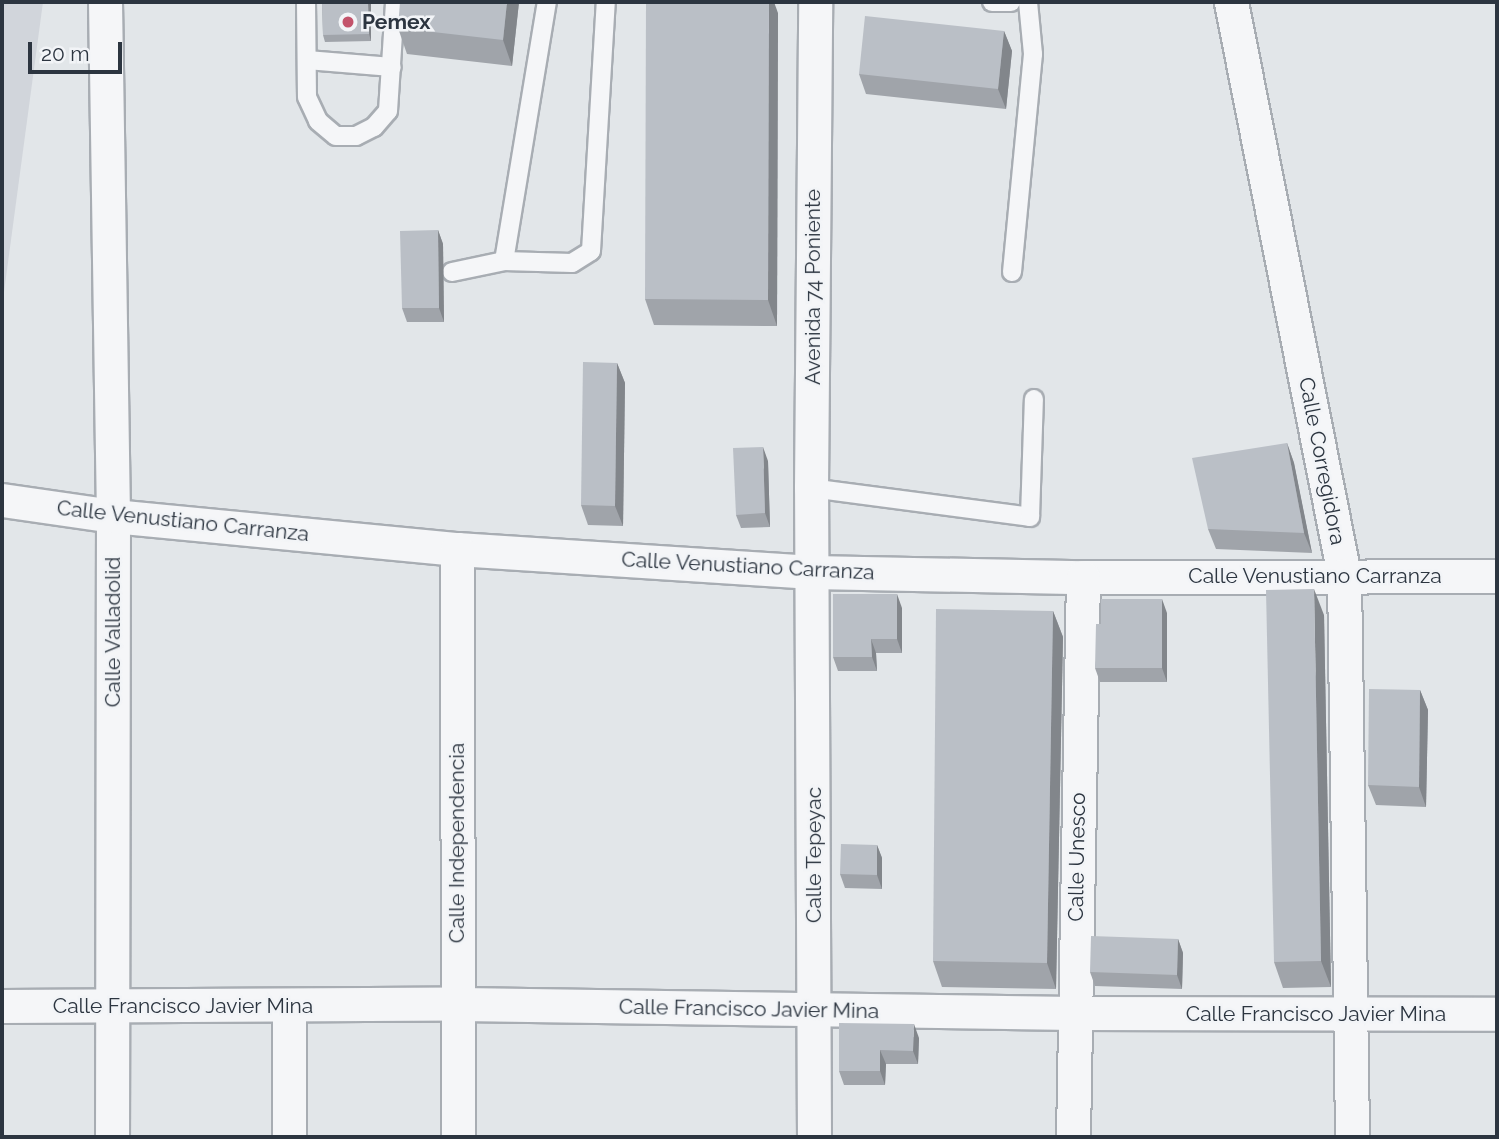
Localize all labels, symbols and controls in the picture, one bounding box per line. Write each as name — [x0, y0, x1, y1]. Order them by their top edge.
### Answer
place label: Pemex — [362, 9, 430, 35]
marker: Pemex — [340, 14, 356, 30]
scale bar — [32, 28, 126, 72]
text: 20 m — [41, 41, 89, 66]
street label: Avenida 74 Poniente — [800, 189, 826, 385]
street label: Calle Corregidora — [1293, 375, 1351, 547]
street label: Calle Venustiano Carranza — [55, 495, 311, 547]
street label: Calle Venustiano Carranza — [620, 547, 876, 585]
street label: Calle Valladolid — [100, 556, 126, 708]
street label: Calle Venustiano Carranza — [1188, 563, 1442, 589]
street label: Calle Independencia — [444, 743, 470, 943]
street label: Calle Tepeyac — [801, 787, 827, 923]
street label: Calle Unesco — [1063, 792, 1091, 922]
street label: Calle Francisco Javier Mina — [52, 993, 314, 1019]
street label: Calle Francisco Javier Mina — [618, 994, 880, 1024]
street label: Calle Francisco Javier Mina — [1185, 1001, 1447, 1027]

